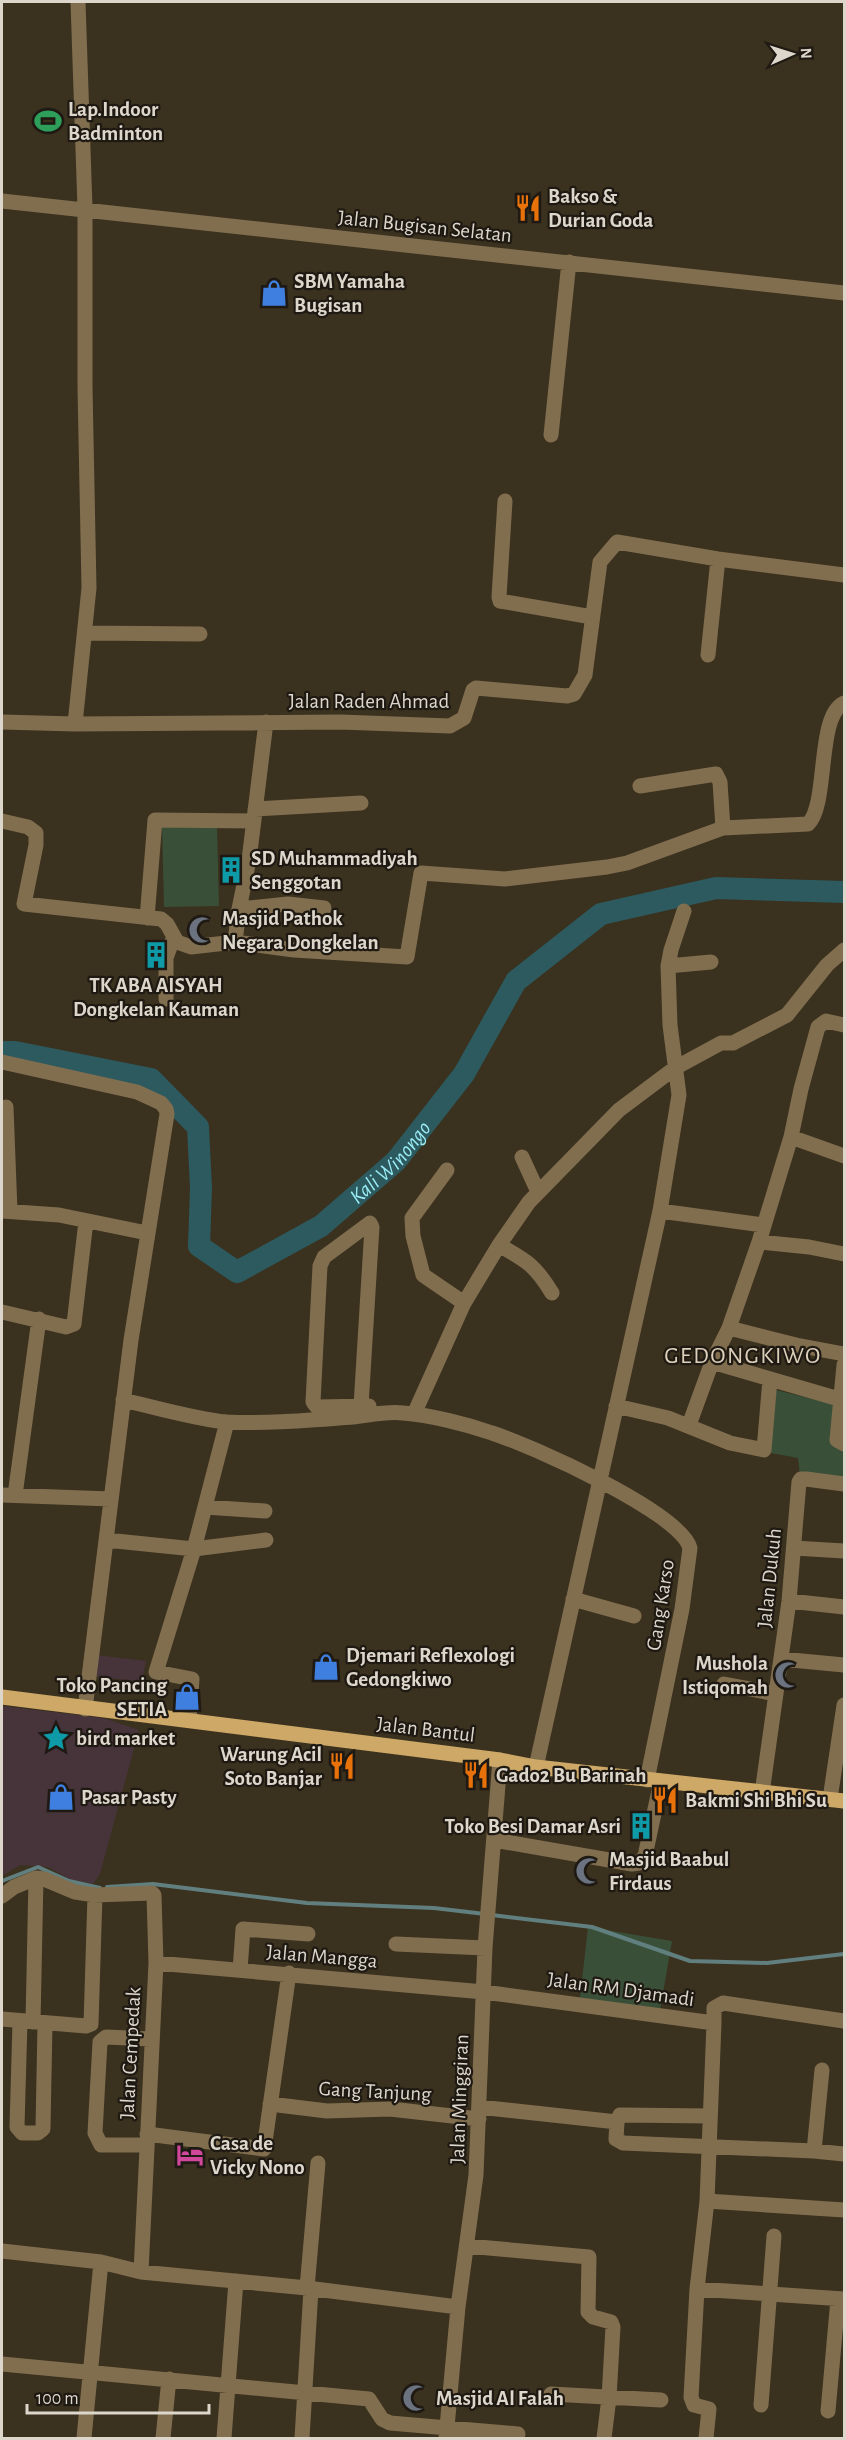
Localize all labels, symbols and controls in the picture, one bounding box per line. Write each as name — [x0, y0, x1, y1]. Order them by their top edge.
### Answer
north arrow — [762, 24, 822, 84]
text: N — [798, 47, 814, 59]
place label: Lap.Indoor Badminton — [68, 99, 163, 144]
sports icon: Lap.Indoor Badminton — [33, 106, 63, 136]
place label: Bakso & Durian Goda — [548, 186, 653, 231]
restaurant icon: Bakso & Durian Goda — [513, 193, 543, 223]
street label: Jalan Bugisan Selatan — [337, 207, 513, 246]
place label: SBM Yamaha Bugisan — [294, 271, 405, 316]
shop icon: SBM Yamaha Bugisan — [259, 278, 289, 308]
street label: Jalan Raden Ahmad — [289, 691, 449, 712]
place label: SD Muhammadiyah Senggotan — [251, 848, 418, 893]
building icon: SD Muhammadiyah Senggotan — [216, 855, 246, 885]
place label: Masjid Pathok Negara Dongkelan — [222, 908, 379, 953]
mosque icon: Masjid Pathok Negara Dongkelan — [187, 915, 217, 945]
building icon: TK ABA AISYAH Dongkelan Kauman — [141, 940, 171, 970]
place label: TK ABA AISYAH Dongkelan Kauman — [73, 975, 239, 1020]
water label: Kali Winongo — [346, 1117, 435, 1208]
district label: GEDONGKIWO — [664, 1344, 822, 1368]
street label: Jalan Dukuh — [754, 1527, 785, 1629]
street label: Gang Karso — [643, 1558, 678, 1652]
place label: Djemari Reflexologi Gedongkiwo — [346, 1645, 515, 1690]
shop icon: Djemari Reflexologi Gedongkiwo — [311, 1652, 341, 1682]
place label: Mushola Istiqomah — [682, 1653, 768, 1698]
mosque icon: Mushola Istiqomah — [773, 1660, 803, 1690]
place label: Toko Pancing SETIA — [56, 1675, 167, 1720]
shop icon: Toko Pancing SETIA — [172, 1682, 202, 1712]
street label: Jalan Bantul — [376, 1713, 476, 1746]
place icon: bird market — [41, 1723, 71, 1753]
place label: bird market — [76, 1728, 175, 1749]
place label: Warung Acil Soto Banjar — [220, 1744, 323, 1789]
restaurant icon: Warung Acil Soto Banjar — [327, 1751, 357, 1781]
restaurant icon: Gado2 Bu Barinah — [461, 1760, 491, 1790]
place label: Gado2 Bu Barinah — [496, 1765, 647, 1786]
shop icon: Pasar Pasty — [46, 1782, 76, 1812]
restaurant icon: Bakmi Shi Bhi Su — [650, 1785, 680, 1815]
place label: Pasar Pasty — [81, 1787, 177, 1808]
place label: Bakmi Shi Bhi Su — [685, 1790, 827, 1811]
building icon: Toko Besi Damar Asri — [626, 1811, 656, 1841]
place label: Toko Besi Damar Asri — [445, 1816, 621, 1837]
place label: Masjid Baabul Firdaus — [609, 1849, 729, 1894]
mosque icon: Masjid Baabul Firdaus — [574, 1856, 604, 1886]
street label: Jalan Mangga — [266, 1941, 379, 1972]
street label: Jalan RM Djamadi — [546, 1969, 696, 2010]
street label: Jalan Cempedak — [117, 1986, 144, 2120]
street label: Jalan Minggiran — [447, 2034, 472, 2164]
street label: Gang Tanjung — [318, 2078, 433, 2105]
place label: Casa de Vicky Nono — [210, 2133, 305, 2178]
hotel icon: Casa de Vicky Nono — [175, 2140, 205, 2170]
scale bar — [27, 2377, 208, 2415]
mosque icon: Masjid Al Falah — [401, 2383, 431, 2413]
place label: Masjid Al Falah — [436, 2388, 564, 2409]
text: 100 m — [36, 2390, 79, 2408]

